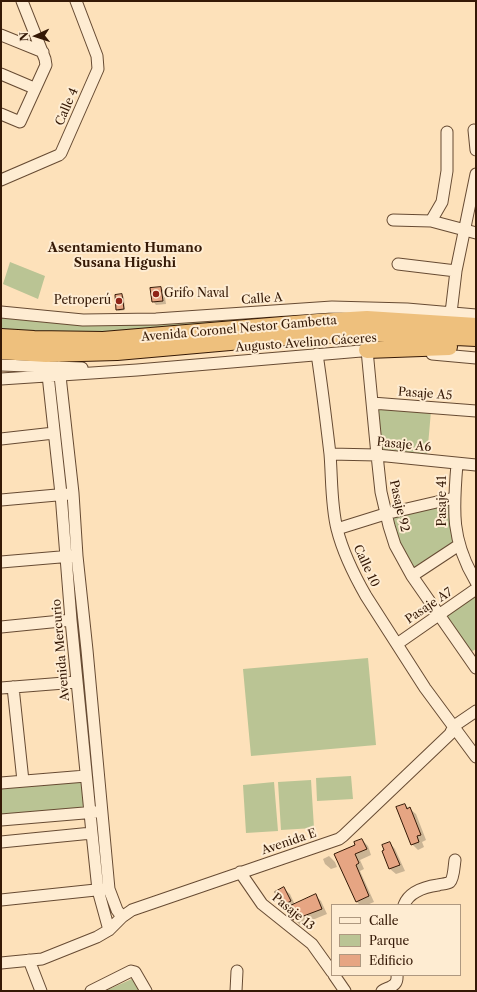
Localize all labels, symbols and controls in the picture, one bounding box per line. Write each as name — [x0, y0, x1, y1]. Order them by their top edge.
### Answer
north arrow — [16, 16, 56, 56]
text: N — [17, 31, 31, 42]
street label: Calle 4 — [53, 86, 81, 128]
district label: Asentamiento Humano Susana Higushi — [48, 240, 202, 271]
place label: Grifo Naval — [164, 287, 229, 301]
marker: Grifo Naval — [151, 289, 161, 299]
street label: Calle A — [241, 290, 283, 308]
place label: Petroperú — [54, 294, 111, 308]
marker: Petroperú — [114, 296, 124, 306]
street label: Avenida Coronel Nestor Gambetta — [141, 313, 337, 345]
street label: Augusto Avelino Cáceres — [235, 331, 377, 355]
street label: Pasaje A5 — [397, 385, 453, 403]
street label: Pasaje A6 — [376, 435, 432, 455]
street label: Pasaje 41 — [436, 476, 450, 526]
street label: Pasaje 92 — [386, 479, 412, 533]
street label: Calle 10 — [350, 542, 382, 590]
street label: Pasaje A7 — [403, 585, 455, 627]
street label: Avenida Mercurio — [49, 598, 73, 702]
street label: Avenida E — [260, 826, 318, 858]
street label: Pasaje 13 — [269, 890, 317, 934]
legend — [331, 904, 461, 976]
text: Calle — [369, 913, 398, 928]
text: Parque — [369, 933, 409, 948]
text: Edificio — [369, 953, 413, 968]

